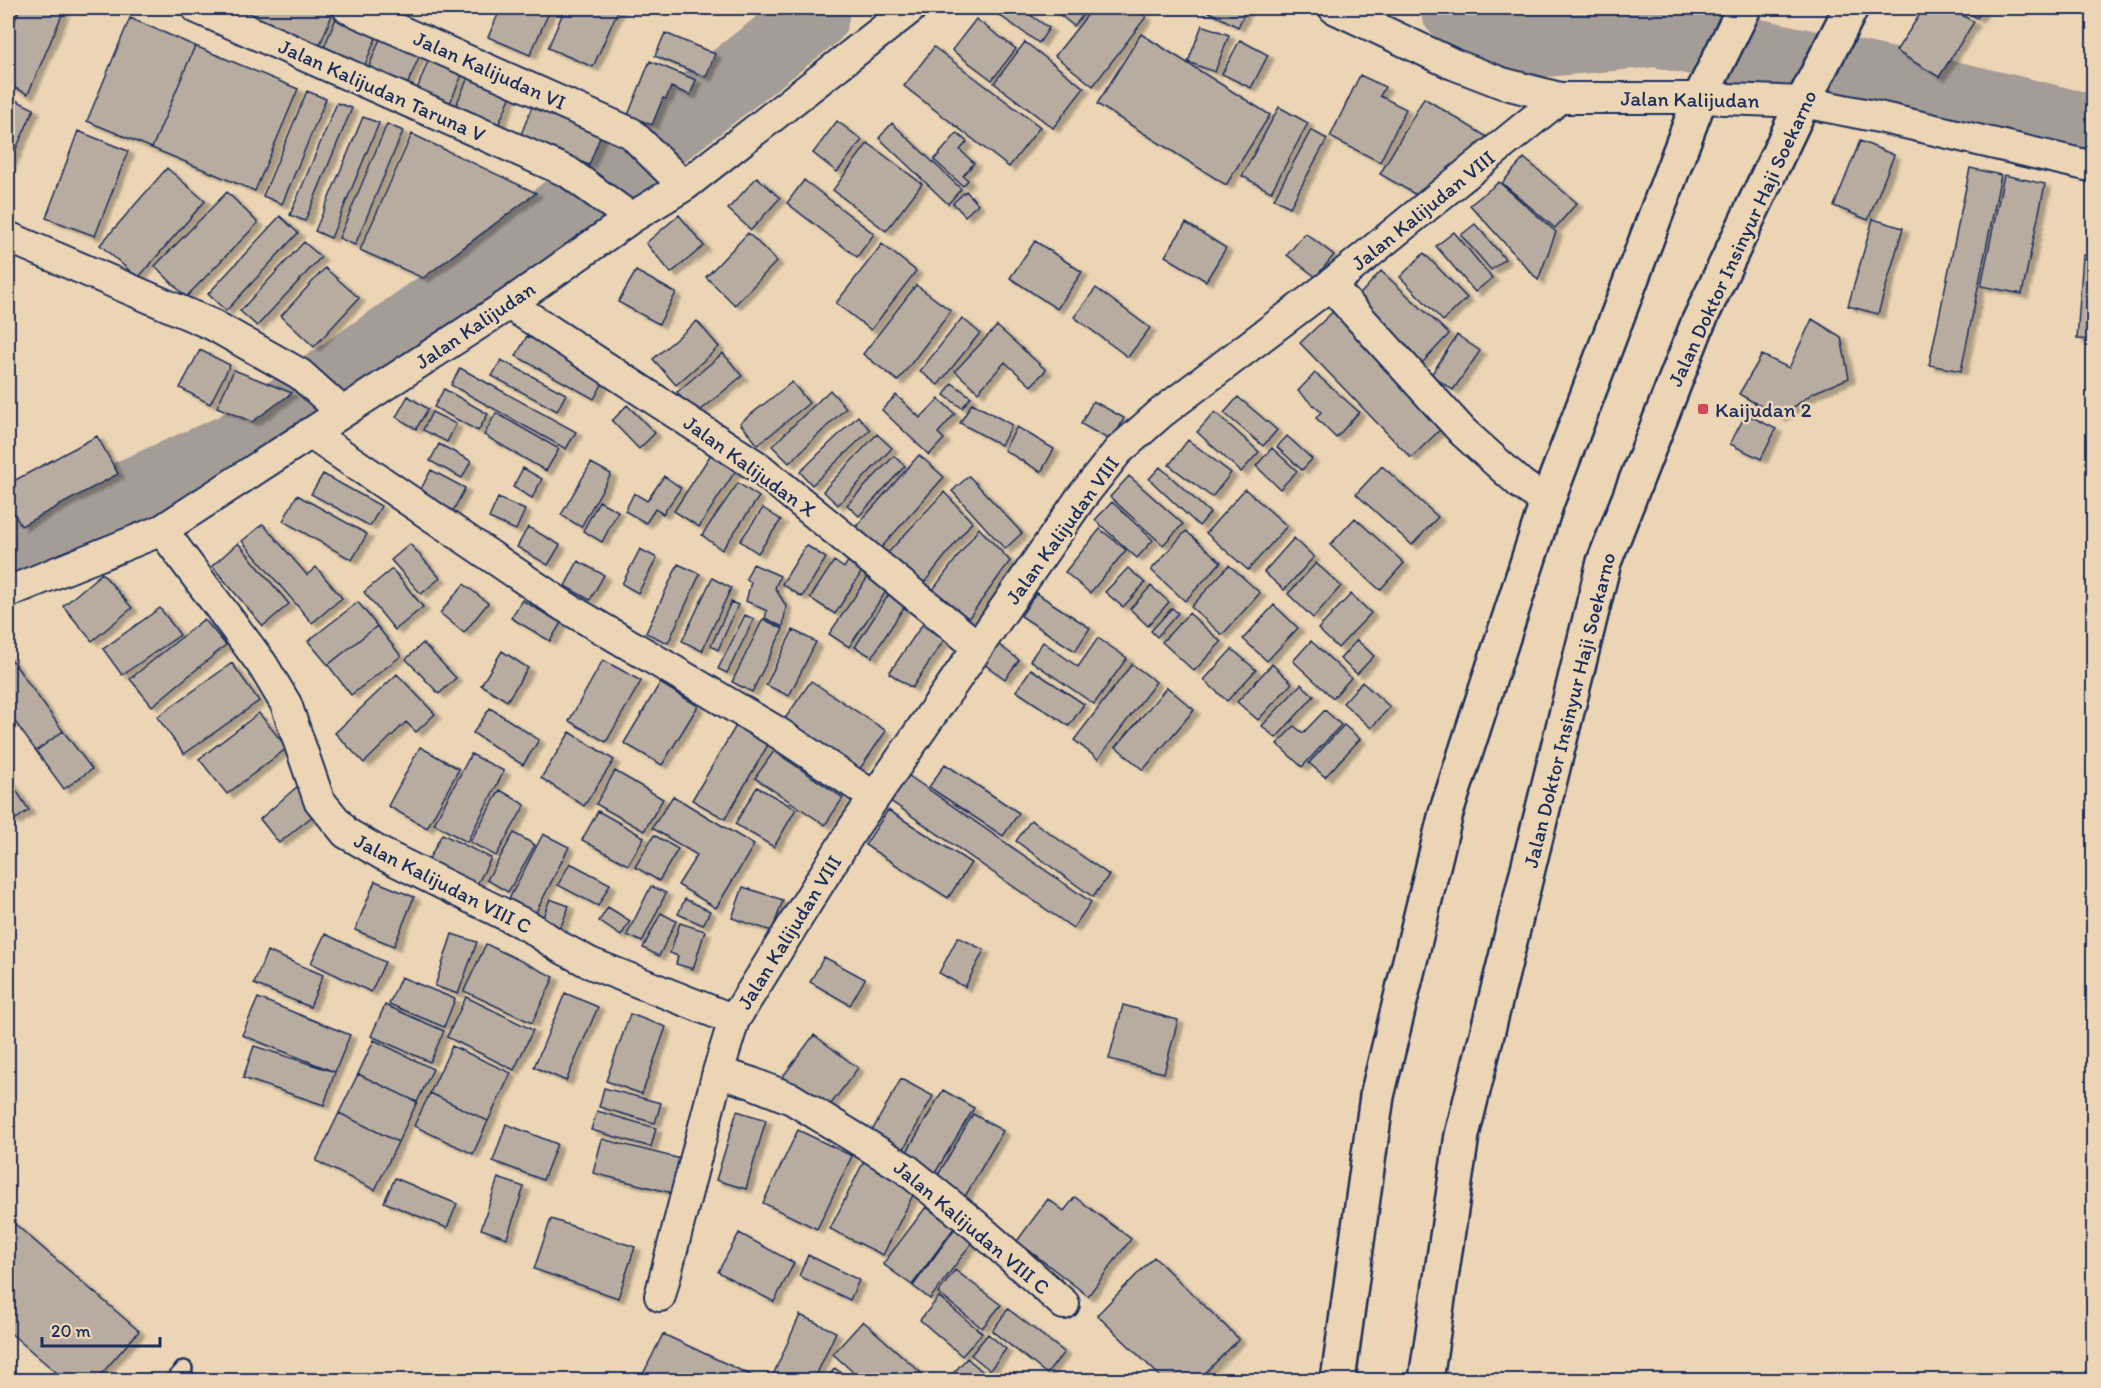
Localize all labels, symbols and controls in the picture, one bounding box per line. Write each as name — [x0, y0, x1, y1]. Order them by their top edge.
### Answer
street label: Jalan Kalijudan VI — [410, 25, 570, 115]
street label: Jalan Kalijudan Taruna V — [275, 33, 490, 147]
street label: Jalan Kalijudan — [1620, 85, 1760, 113]
street label: Jalan Doktor Insinyur Haji Soekarno — [1662, 86, 1822, 390]
street label: Jalan Kalijudan VIII — [1346, 145, 1500, 275]
street label: Jalan Kalijudan — [410, 276, 540, 374]
place label: Kaijudan 2 — [1715, 397, 1811, 422]
marker: Kaijudan 2 — [1696, 402, 1710, 416]
street label: Jalan Kalijudan X — [679, 410, 821, 523]
street label: Jalan Kalijudan VIII — [1000, 451, 1124, 609]
street label: Jalan Doktor Insinyur Haji Soekarno — [1518, 550, 1620, 870]
street label: Jalan Kalijudan VIII C — [350, 827, 536, 939]
street label: Jalan Kalijudan VIII — [731, 850, 847, 1014]
street label: Jalan Kalijudan VIII C — [889, 1155, 1055, 1299]
scale bar — [42, 1310, 160, 1348]
text: 20 m — [51, 1320, 91, 1342]

